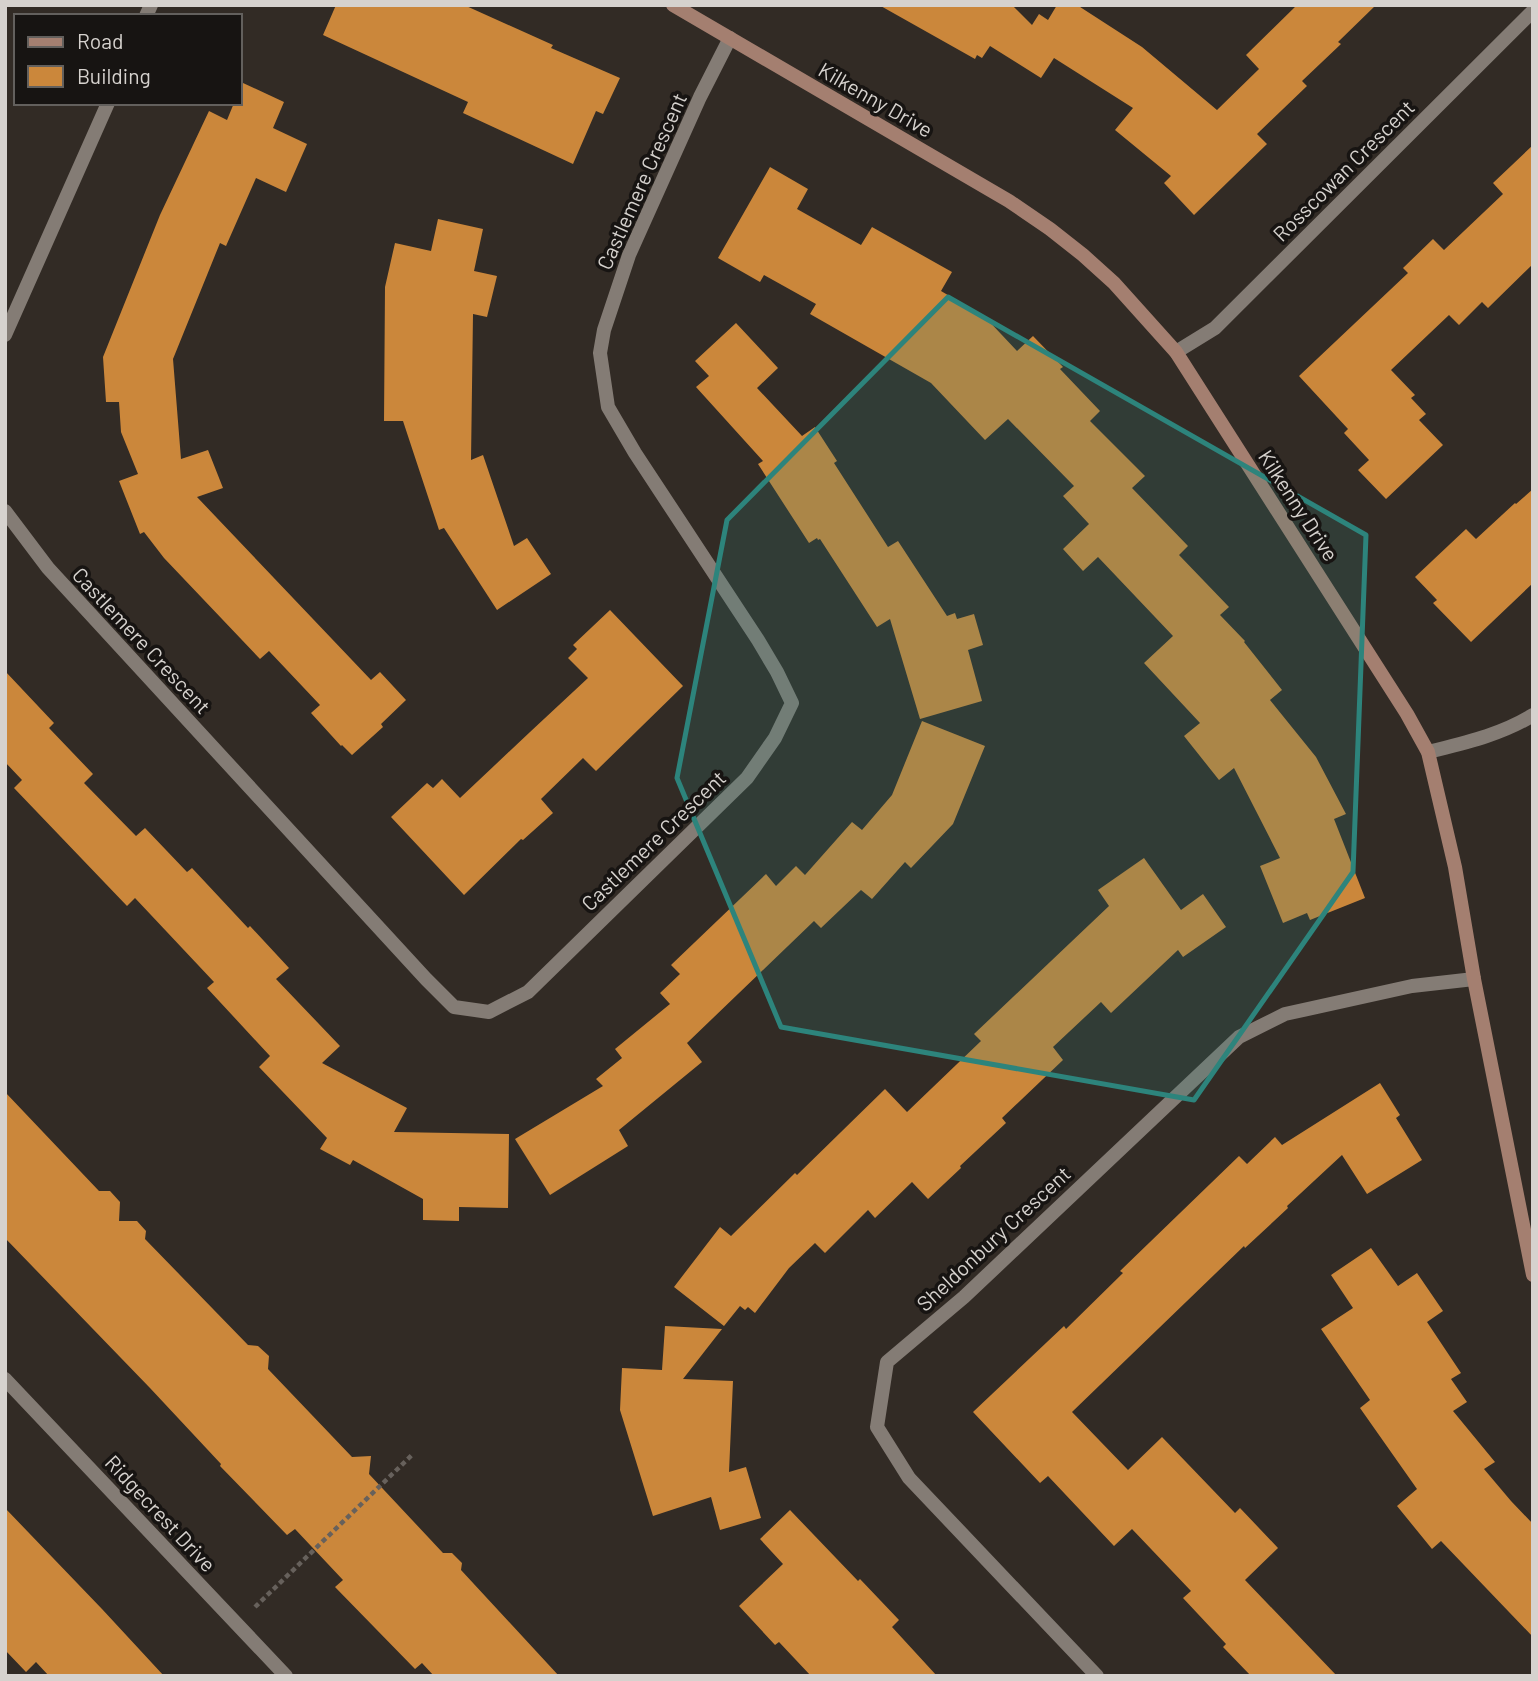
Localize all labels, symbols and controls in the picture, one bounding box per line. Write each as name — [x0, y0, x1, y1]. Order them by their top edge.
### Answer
legend — [14, 14, 242, 105]
text: Road — [77, 28, 123, 53]
street label: Kilkenny Drive — [815, 56, 937, 142]
text: Building — [77, 63, 151, 88]
street label: Castlemere Crescent — [591, 89, 691, 273]
street label: Rosscowan Crescent — [1267, 94, 1419, 246]
street label: Kilkenny Drive — [1254, 445, 1344, 565]
street label: Castlemere Crescent — [68, 562, 216, 718]
street label: Castlemere Crescent — [576, 765, 730, 915]
street label: Sheldonbury Crescent — [911, 1160, 1075, 1316]
street label: Ridgecrest Drive — [101, 1450, 221, 1576]

